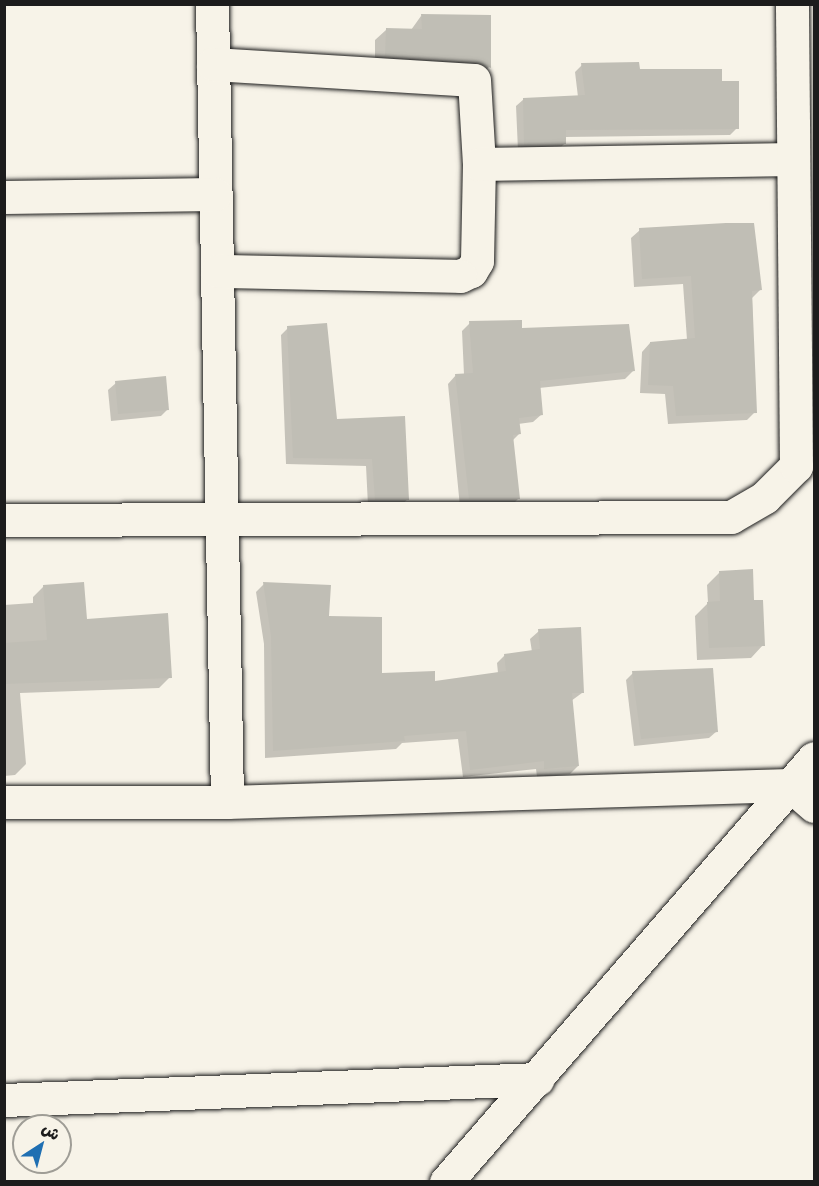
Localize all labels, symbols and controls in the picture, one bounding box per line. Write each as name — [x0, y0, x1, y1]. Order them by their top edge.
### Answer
north arrow — [12, 1114, 72, 1174]
text: ش — [38, 1117, 65, 1145]

